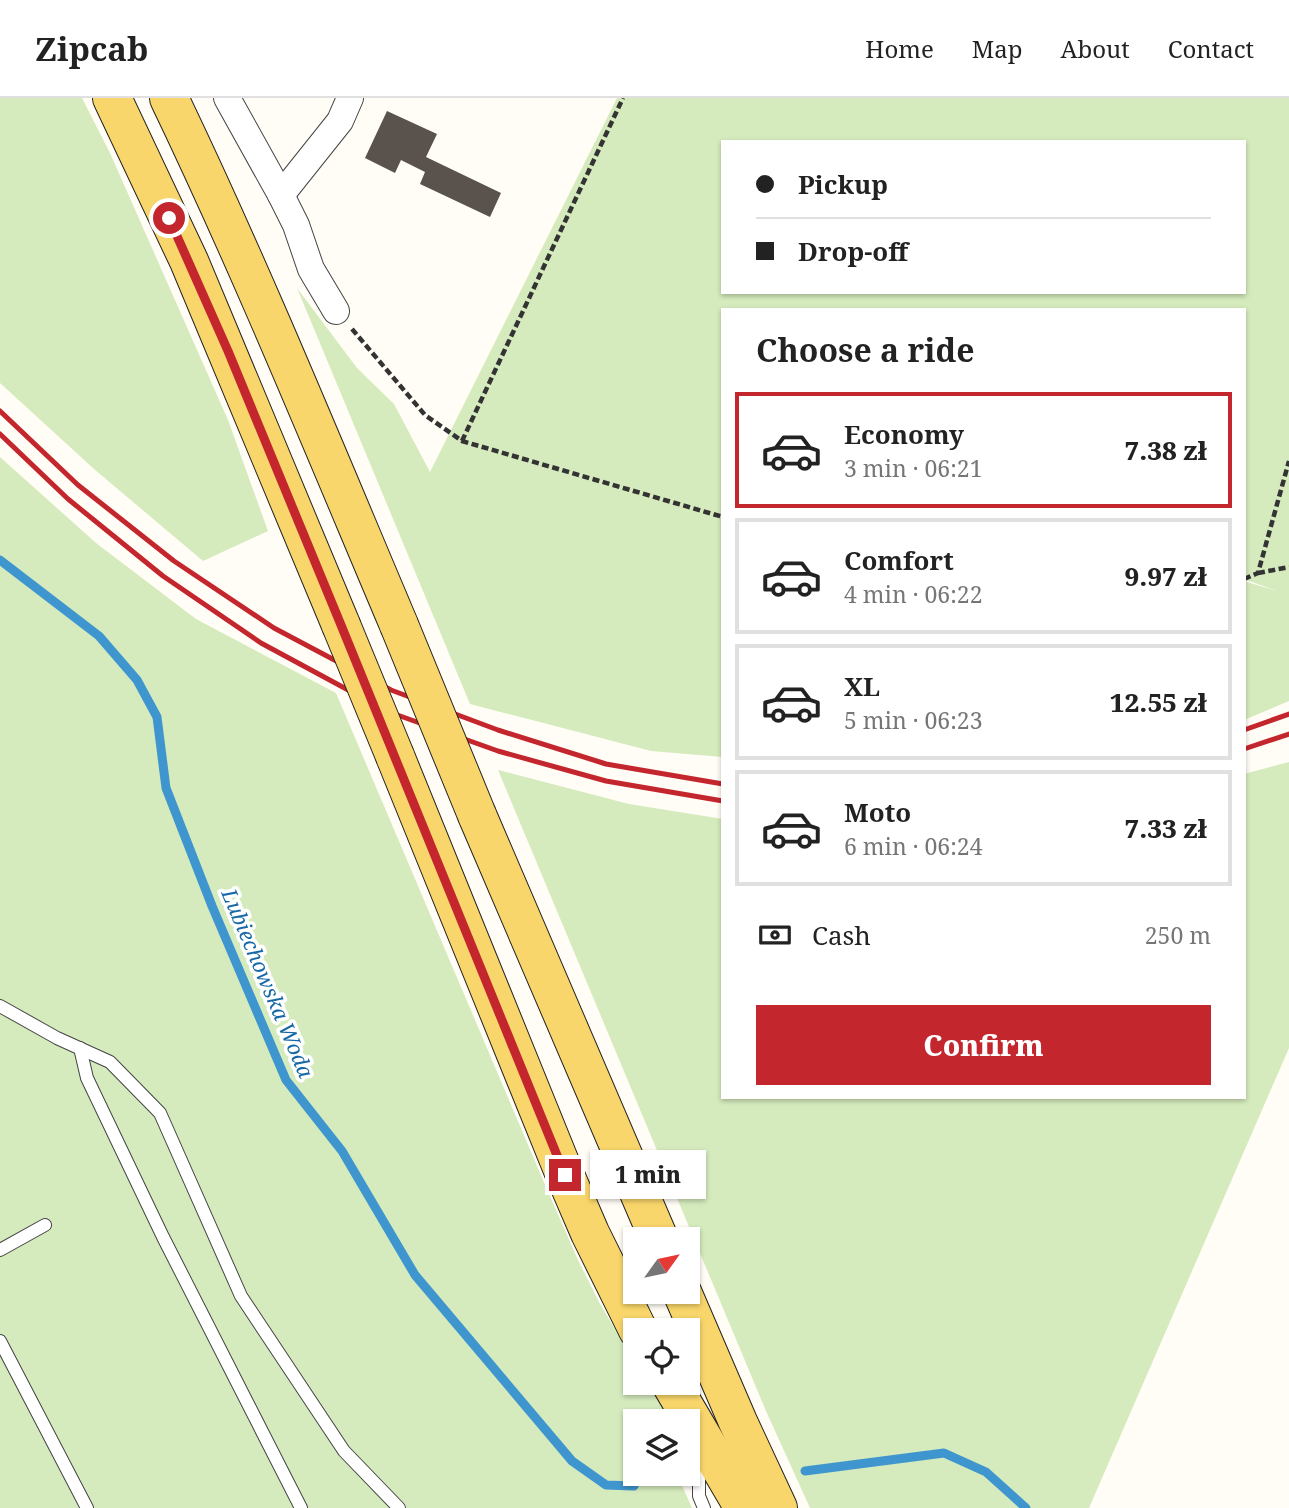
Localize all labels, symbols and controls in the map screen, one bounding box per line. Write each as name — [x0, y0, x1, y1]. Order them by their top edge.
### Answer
text: Zipcab — [35, 26, 149, 71]
text: Home — [865, 32, 934, 65]
text: Map — [972, 32, 1023, 65]
text: About — [1061, 32, 1130, 65]
text: Contact — [1168, 32, 1254, 65]
text: Pickup — [798, 166, 888, 202]
route start — [153, 202, 185, 234]
text: Drop-off — [798, 233, 908, 269]
text: Choose a ride — [756, 328, 975, 371]
text: Economy — [844, 416, 964, 452]
icon: car — [760, 419, 823, 482]
text: 7.38 zł — [1125, 432, 1207, 468]
text: 3 min · 06:21 — [844, 452, 982, 484]
text: Comfort — [844, 542, 954, 578]
icon: car — [760, 545, 823, 608]
text: 9.97 zł — [1125, 558, 1207, 594]
text: 4 min · 06:22 — [844, 578, 982, 610]
text: XL — [844, 668, 880, 704]
icon: car — [760, 671, 823, 734]
text: 12.55 zł — [1110, 684, 1207, 720]
text: 5 min · 06:23 — [844, 704, 982, 736]
text: Moto — [844, 794, 911, 830]
icon: car — [760, 797, 823, 860]
text: 7.33 zł — [1125, 810, 1207, 846]
text: 6 min · 06:24 — [844, 830, 982, 862]
water label: Lubiechowska Woda — [215, 883, 321, 1082]
icon: cash — [756, 916, 794, 954]
text: Cash — [812, 917, 871, 953]
text: 250 m — [1145, 919, 1211, 951]
button: Confirm — [756, 1005, 1211, 1085]
callout: 1 min — [590, 1150, 705, 1200]
text: 1 min — [615, 1158, 681, 1190]
route end — [549, 1159, 581, 1191]
north arrow — [623, 1227, 700, 1304]
map controls — [623, 1227, 700, 1486]
button: locate — [623, 1318, 700, 1395]
button: layers — [623, 1409, 700, 1486]

